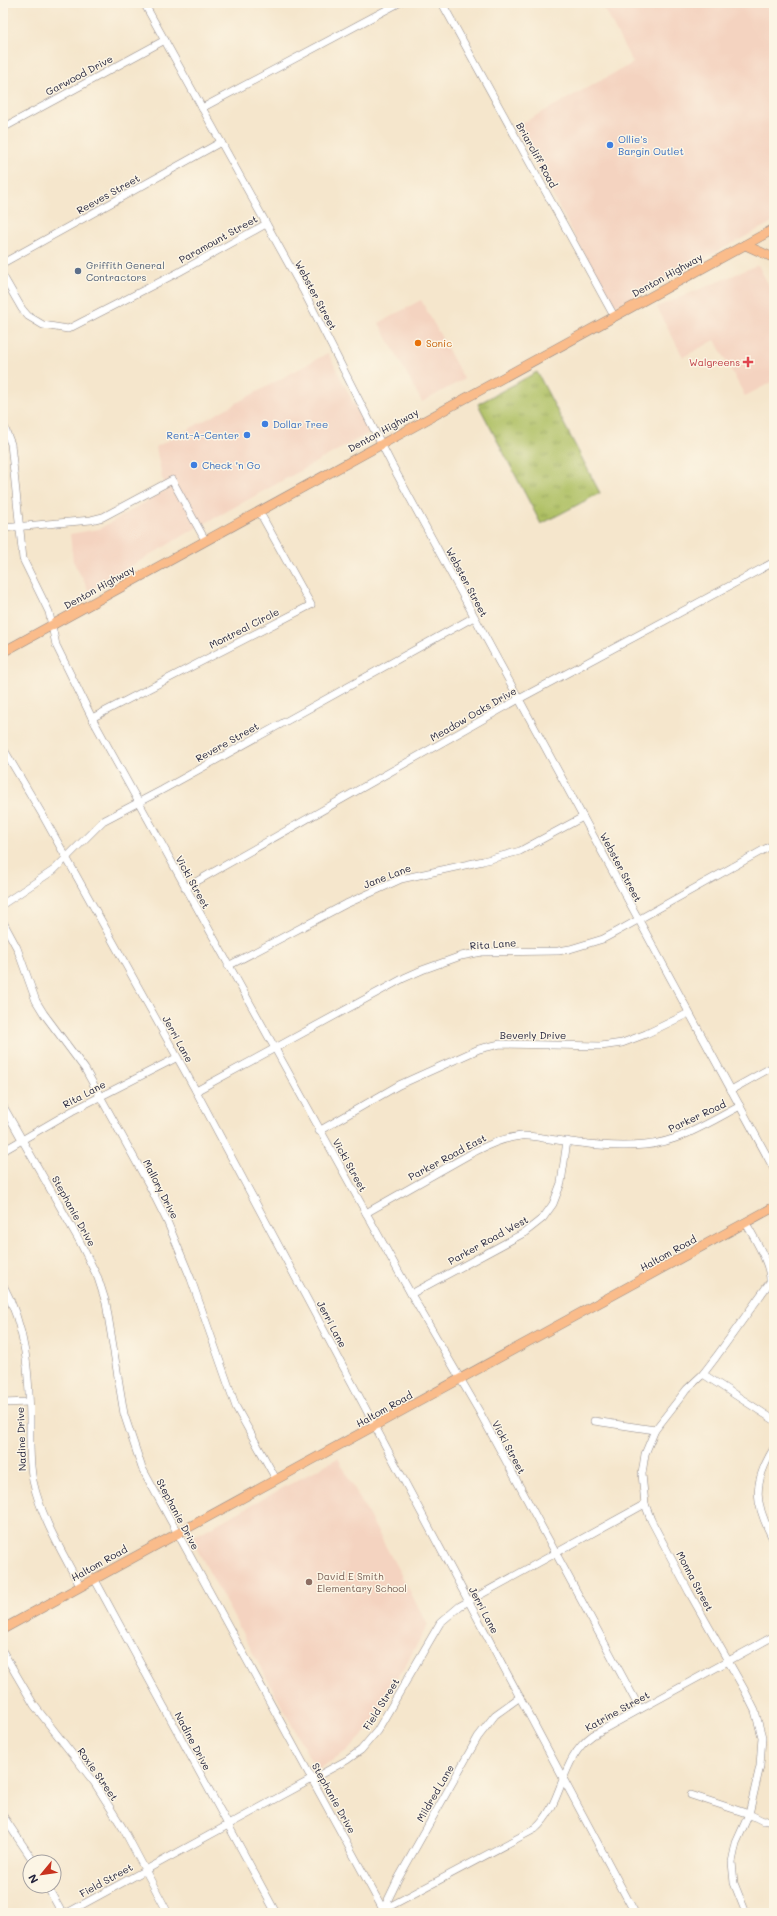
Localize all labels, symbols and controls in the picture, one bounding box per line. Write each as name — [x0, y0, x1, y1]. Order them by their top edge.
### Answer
street label: Garwood Drive — [43, 51, 115, 99]
street label: Briarcliff Road — [513, 120, 561, 190]
place label: Ollie's Bargin Outlet — [618, 132, 684, 158]
marker: Ollie's Bargin Outlet — [605, 140, 615, 150]
street label: Reeves Street — [74, 171, 142, 217]
street label: Paramount Street — [176, 212, 260, 266]
street label: Denton Highway — [629, 250, 705, 300]
place label: Griffith General Contractors — [86, 258, 165, 284]
street label: Webster Street — [292, 258, 340, 332]
marker: Griffith General Contractors — [73, 266, 83, 276]
place label: Sonic — [426, 336, 452, 350]
marker: Sonic — [413, 338, 423, 348]
place label: Walgreens — [689, 355, 740, 369]
marker: Walgreens — [743, 357, 753, 367]
street label: Denton Highway — [345, 405, 421, 455]
place label: Dollar Tree — [273, 417, 328, 431]
marker: Dollar Tree — [260, 419, 270, 429]
place label: Rent-A-Center — [167, 428, 239, 442]
marker: Rent-A-Center — [242, 430, 252, 440]
place label: Check ’n Go — [202, 458, 260, 472]
marker: Check ’n Go — [189, 460, 199, 470]
street label: Webster Street — [443, 545, 491, 619]
street label: Denton Highway — [61, 562, 137, 612]
street label: Montreal Circle — [207, 604, 281, 652]
street label: Meadow Oaks Drive — [427, 684, 519, 744]
street label: Revere Street — [193, 719, 261, 765]
street label: Webster Street — [597, 830, 645, 904]
street label: Vicki Street — [173, 853, 213, 911]
street label: Jane Lane — [361, 861, 413, 891]
street label: Rita Lane — [469, 935, 517, 953]
street label: Jerri Lane — [159, 1013, 197, 1065]
street label: Beverly Drive — [500, 1028, 566, 1042]
street label: Rita Lane — [60, 1077, 108, 1111]
street label: Parker Road — [666, 1097, 728, 1135]
street label: Parker Road East — [406, 1131, 488, 1183]
street label: Vicki Street — [330, 1136, 370, 1194]
street label: Mallory Drive — [140, 1157, 182, 1221]
street label: Stephanie Drive — [49, 1173, 99, 1249]
street label: Parker Road West — [446, 1212, 530, 1268]
street label: Haltom Road — [637, 1232, 699, 1274]
street label: Jerri Lane — [314, 1298, 350, 1350]
street label: Haltom Road — [353, 1388, 415, 1430]
street label: Nadine Drive — [13, 1407, 29, 1471]
street label: Vicki Street — [489, 1418, 529, 1476]
street label: Stephanie Drive — [153, 1476, 203, 1552]
street label: Haltom Road — [68, 1542, 130, 1584]
street label: Monna Street — [673, 1548, 717, 1614]
place label: David E Smith Elementary School — [317, 1569, 407, 1595]
marker: David E Smith Elementary School — [304, 1577, 314, 1587]
street label: Jerri Lane — [466, 1584, 502, 1636]
street label: Field Street — [360, 1675, 402, 1733]
street label: Katrine Street — [582, 1688, 652, 1734]
street label: Nadine Drive — [172, 1709, 214, 1773]
street label: Roxie Street — [75, 1745, 121, 1803]
street label: Stephanie Drive — [309, 1760, 359, 1836]
street label: Mildred Lane — [413, 1762, 457, 1824]
north arrow — [22, 1854, 62, 1894]
street label: Field Street — [77, 1860, 135, 1900]
text: N — [24, 1872, 41, 1886]

